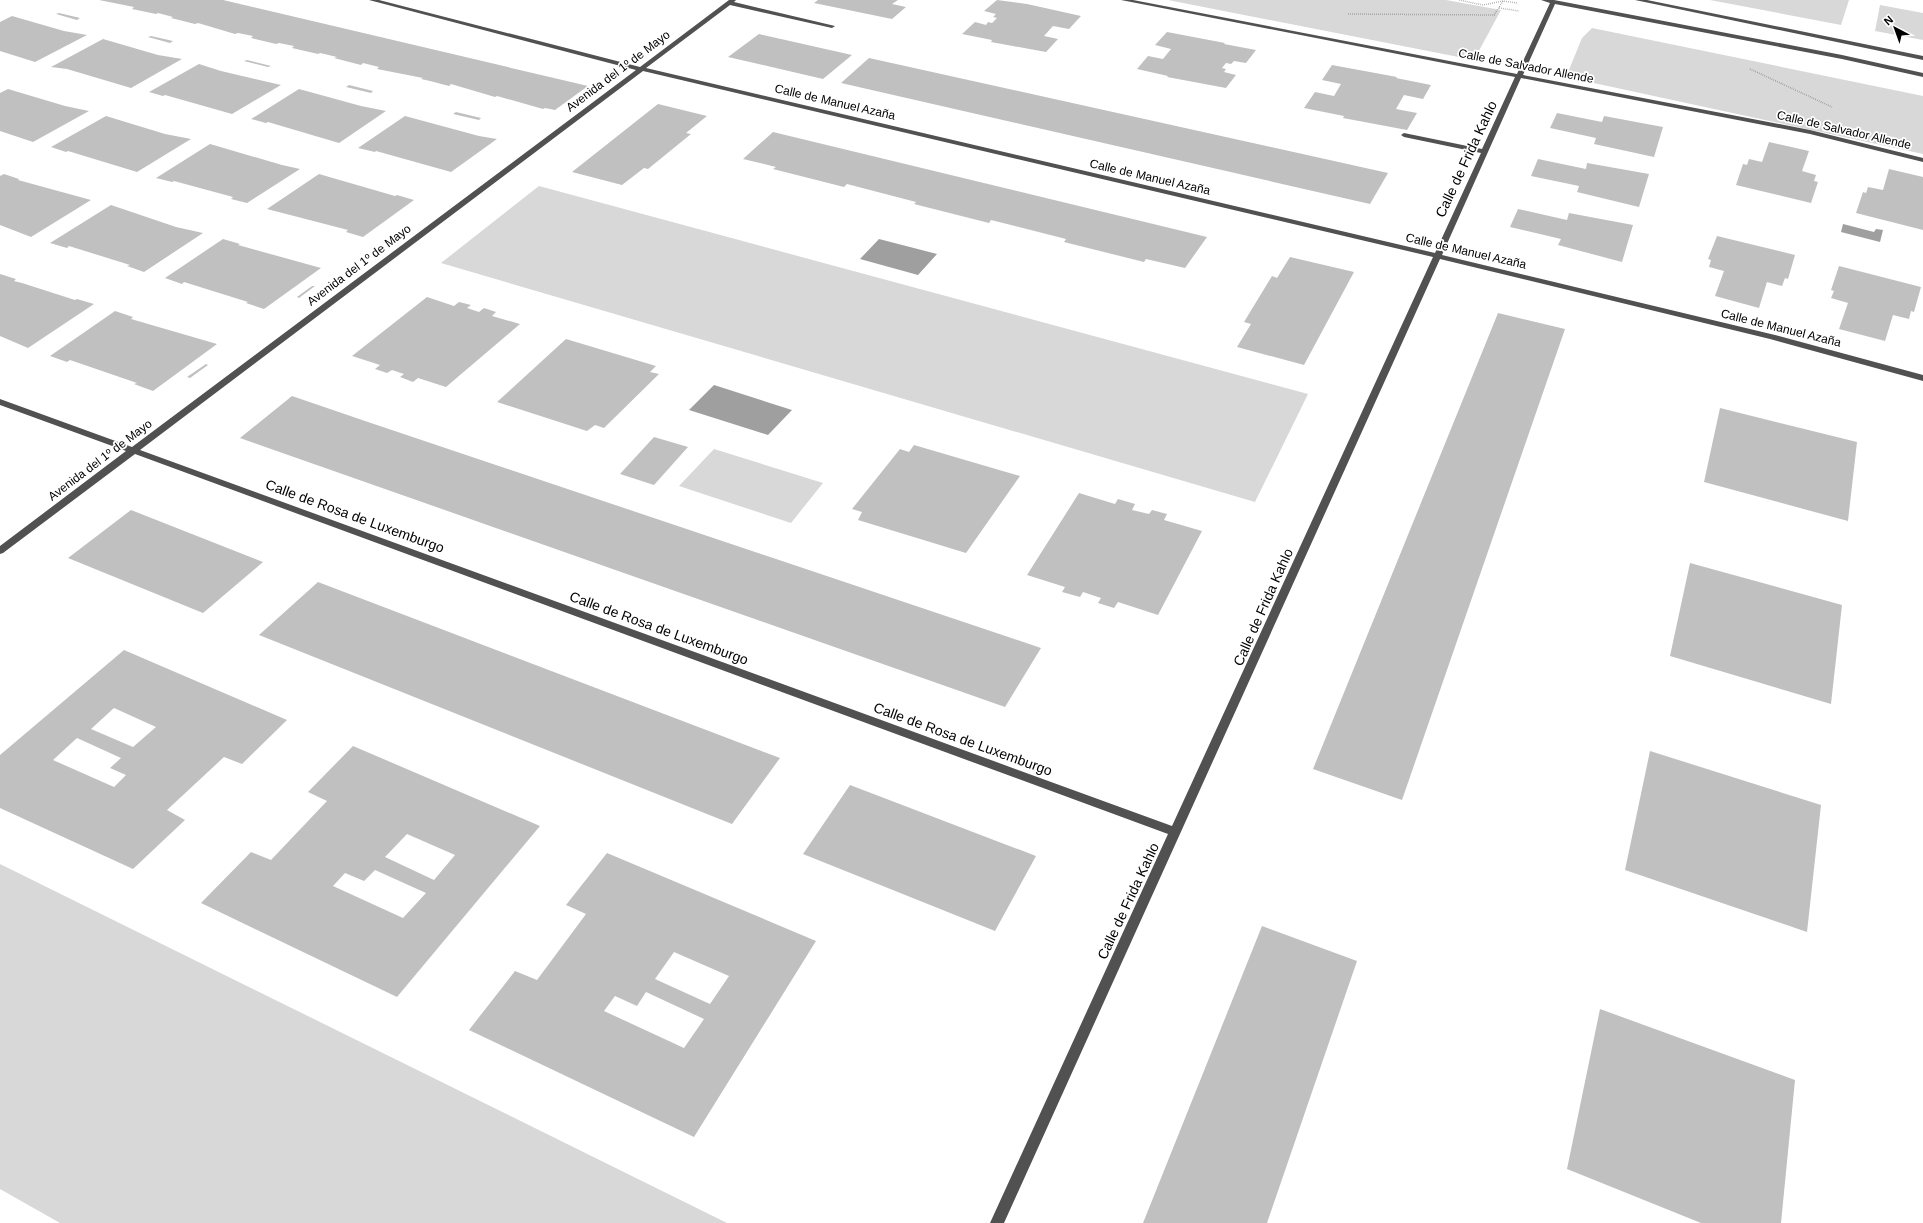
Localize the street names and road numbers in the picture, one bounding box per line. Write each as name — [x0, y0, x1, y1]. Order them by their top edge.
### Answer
street label: Avenida del 1º de Mayo — [563, 27, 673, 115]
street label: Calle de Salvador Allende — [1457, 46, 1595, 86]
street label: Calle de Manuel Azaña — [773, 81, 897, 123]
street label: Calle de Frida Kahlo — [1432, 98, 1500, 220]
street label: Calle de Salvador Allende — [1775, 108, 1913, 152]
street label: Calle de Manuel Azaña — [1088, 156, 1212, 198]
street label: Avenida del 1º de Mayo — [304, 221, 414, 309]
street label: Calle de Manuel Azaña — [1404, 230, 1528, 272]
street label: Calle de Manuel Azaña — [1719, 306, 1843, 350]
street label: Avenida del 1º de Mayo — [45, 416, 155, 504]
street label: Calle de Rosa de Luxemburgo — [263, 476, 447, 556]
street label: Calle de Frida Kahlo — [1230, 546, 1296, 668]
street label: Calle de Rosa de Luxemburgo — [567, 588, 751, 668]
street label: Calle de Rosa de Luxemburgo — [871, 699, 1055, 779]
street label: Calle de Frida Kahlo — [1094, 840, 1162, 962]

